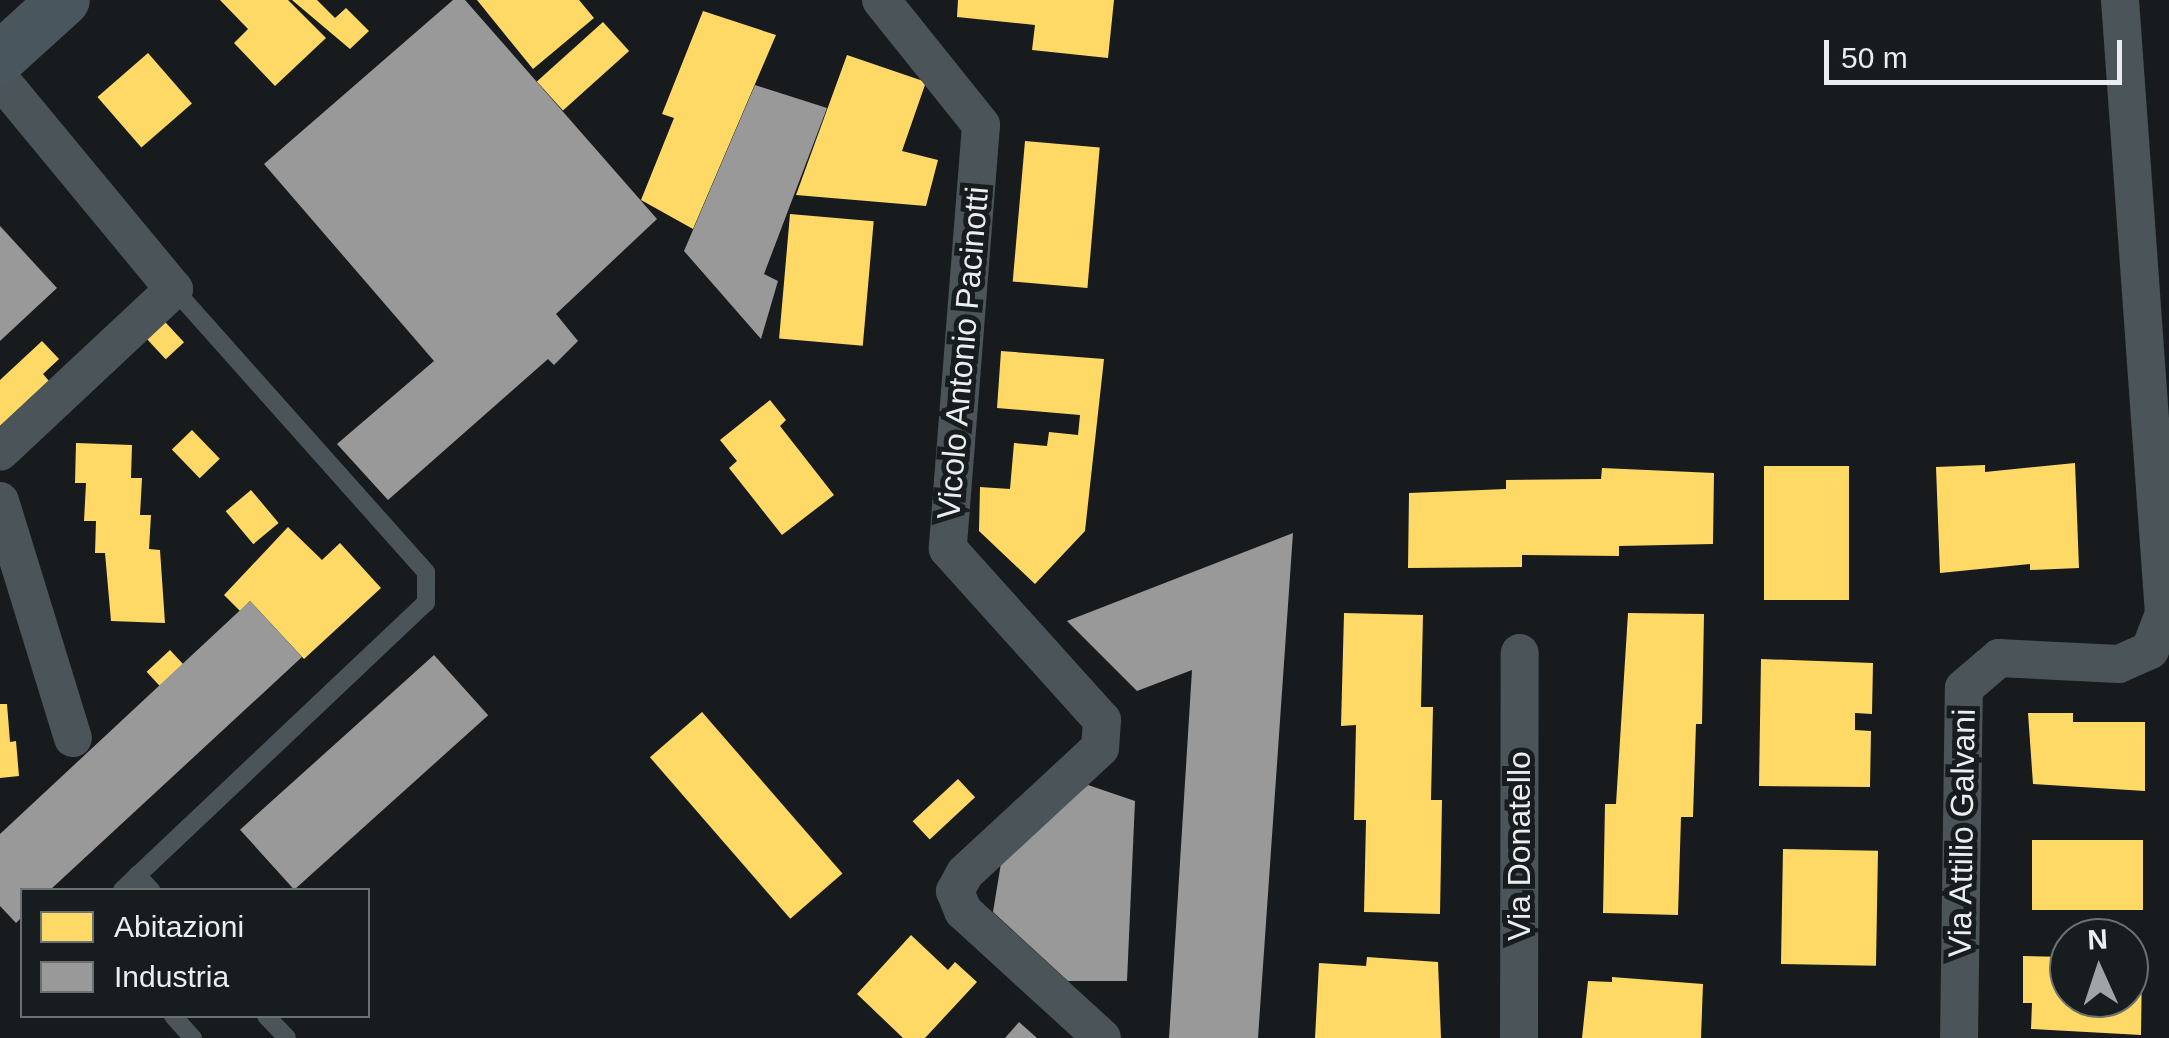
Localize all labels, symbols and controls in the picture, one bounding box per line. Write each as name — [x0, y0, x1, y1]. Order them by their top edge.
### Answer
scale bar — [1829, 20, 2126, 82]
text: 50 m — [1841, 41, 1908, 74]
street label: Vicolo Antonio Pacinotti — [929, 184, 997, 522]
street label: Via Attilio Galvani — [1941, 708, 1983, 958]
street label: Via Donatello — [1500, 751, 1538, 941]
legend — [20, 888, 370, 1018]
text: Abitazioni — [114, 910, 244, 943]
north arrow — [2049, 918, 2149, 1018]
text: N — [2087, 924, 2108, 956]
text: Industria — [114, 960, 229, 993]

